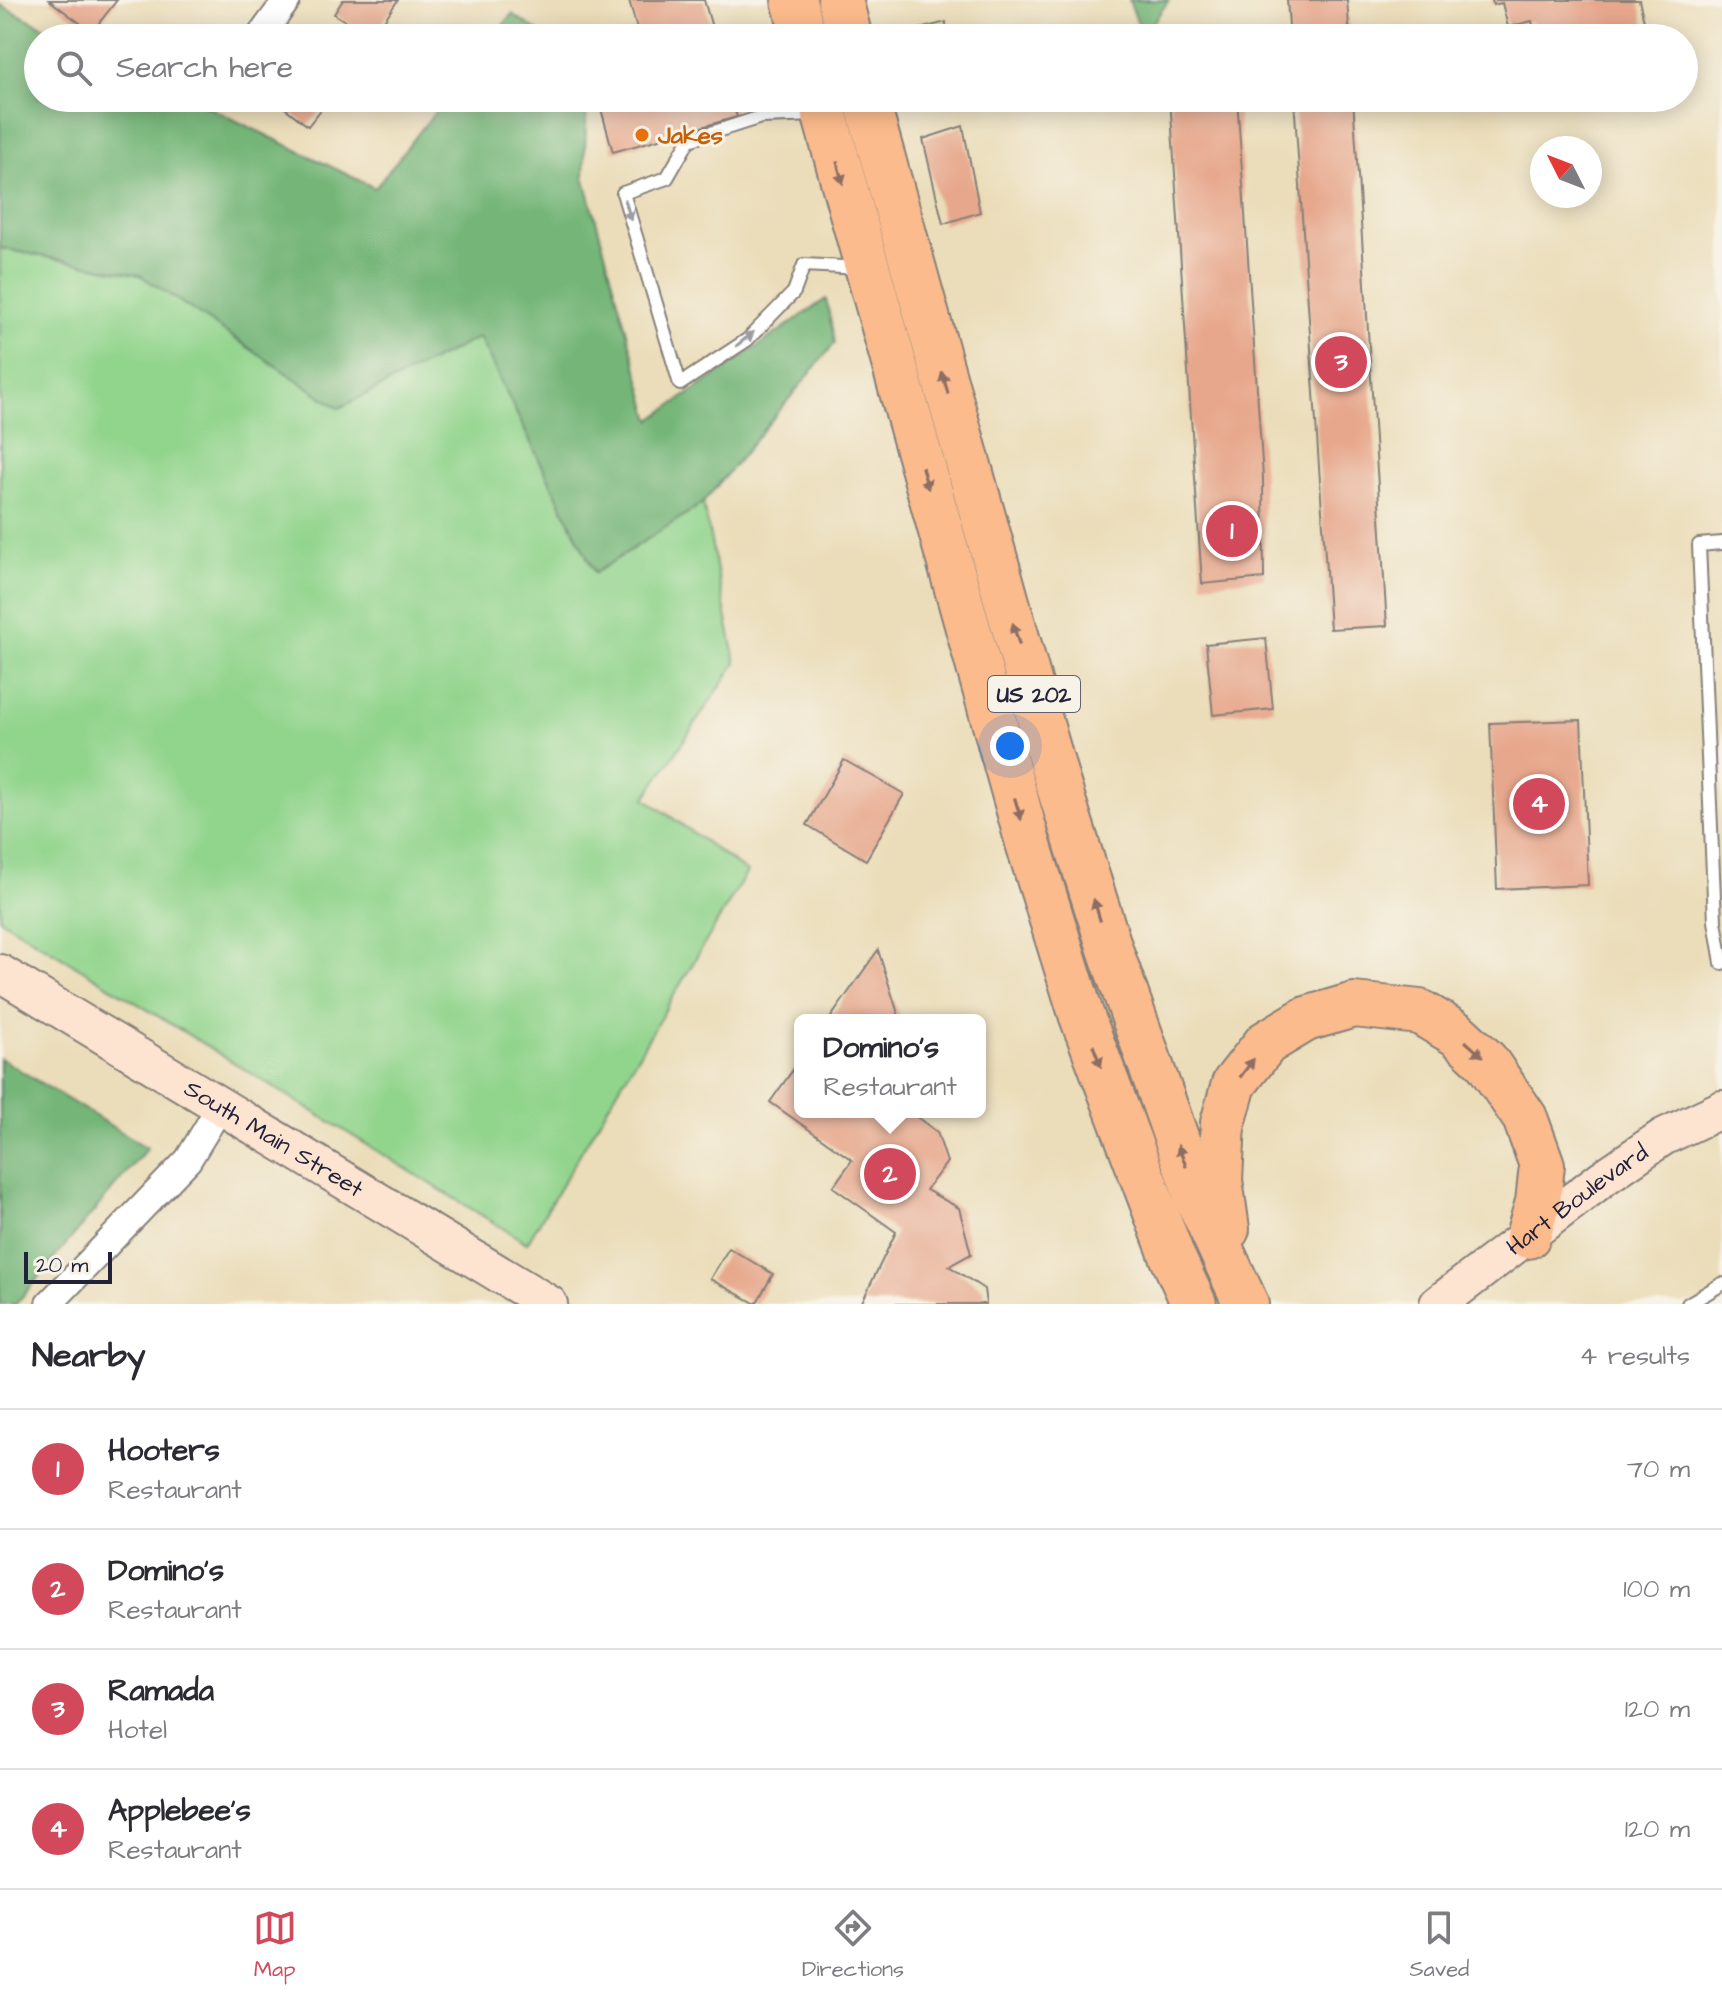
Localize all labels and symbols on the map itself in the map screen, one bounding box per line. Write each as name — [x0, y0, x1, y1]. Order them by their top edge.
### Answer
place label: Jakes — [657, 119, 723, 153]
marker: Jakes — [633, 126, 651, 144]
north arrow — [1530, 136, 1602, 208]
one-way arrow — [834, 162, 847, 186]
one-way arrow — [622, 198, 635, 222]
one-way arrow — [735, 332, 755, 348]
pin: 3 — [1315, 332, 1367, 392]
one-way arrow — [939, 371, 951, 396]
one-way arrow — [919, 466, 932, 490]
pin: 1 — [1206, 501, 1258, 561]
one-way arrow — [1009, 621, 1022, 645]
road number: US 202 — [988, 676, 1080, 712]
your location — [990, 726, 1030, 766]
pin: 4 — [1513, 774, 1565, 834]
one-way arrow — [1012, 797, 1025, 821]
one-way arrow — [1091, 897, 1103, 921]
one-way arrow — [1464, 1040, 1483, 1058]
one-way arrow — [1092, 1044, 1104, 1068]
one-way arrow — [1239, 1058, 1255, 1078]
street label: South Main Street — [178, 1072, 370, 1206]
street label: Hart Boulevard — [1499, 1136, 1655, 1264]
pin: 2 — [864, 1144, 916, 1204]
one-way arrow — [1175, 1144, 1188, 1168]
scale bar — [24, 1248, 112, 1284]

